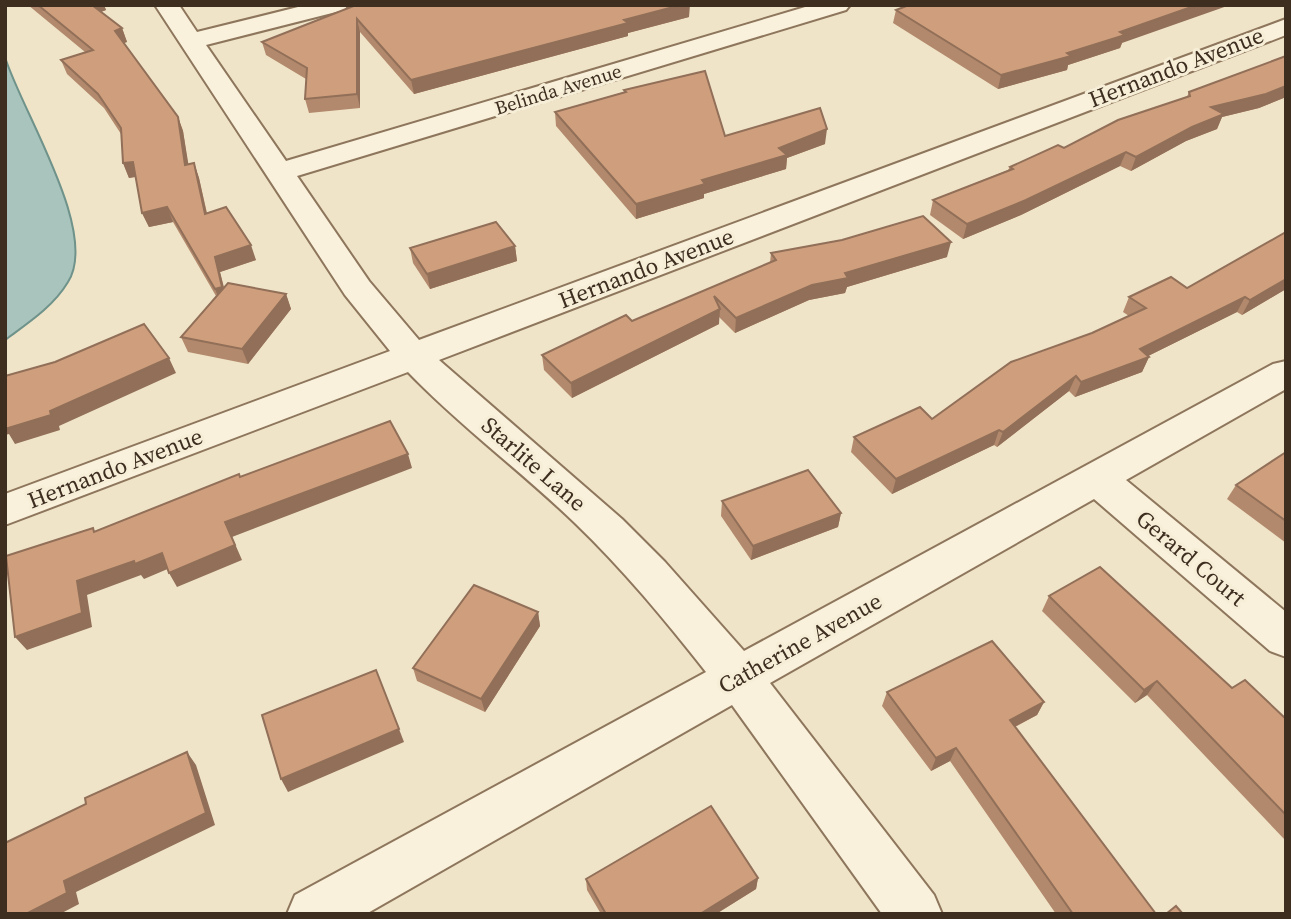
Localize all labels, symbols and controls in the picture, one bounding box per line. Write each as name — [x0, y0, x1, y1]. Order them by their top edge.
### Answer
street label: Hernando Avenue — [1084, 19, 1268, 115]
street label: Belinda Avenue — [491, 57, 625, 121]
street label: Hernando Avenue — [554, 220, 738, 316]
street label: Starlite Lane — [475, 409, 593, 519]
street label: Hernando Avenue — [23, 420, 207, 516]
street label: Gerard Court — [1129, 503, 1253, 614]
street label: Catherine Avenue — [712, 585, 888, 701]

